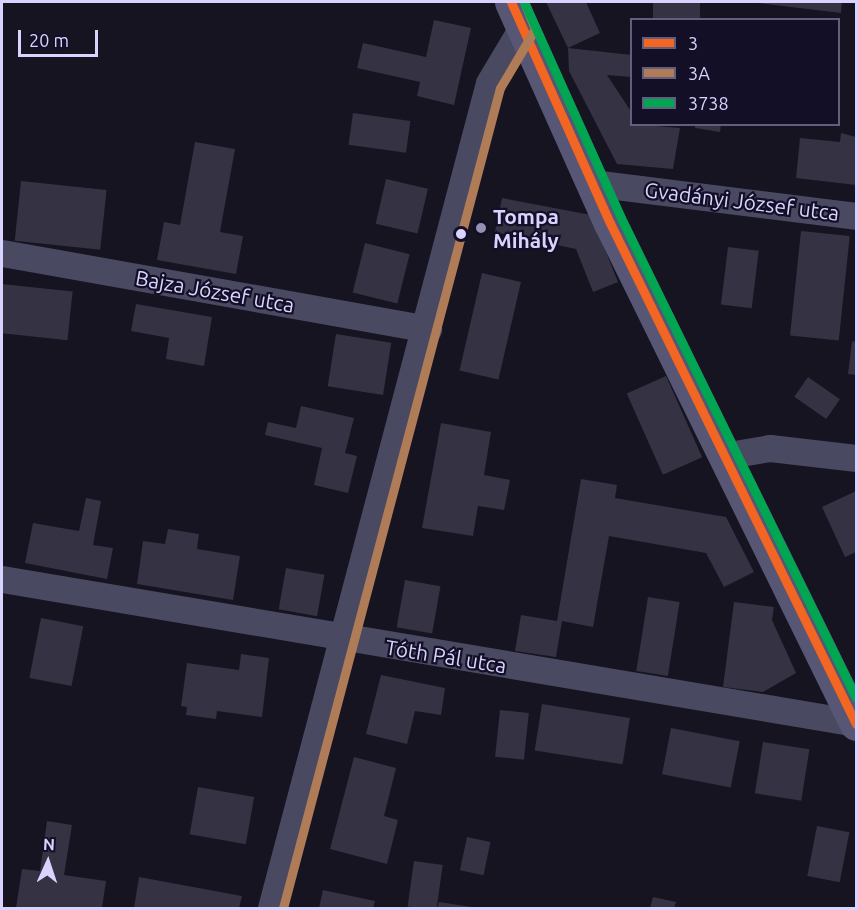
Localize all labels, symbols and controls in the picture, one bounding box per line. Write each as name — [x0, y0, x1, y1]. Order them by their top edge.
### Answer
scale bar — [21, 18, 100, 56]
legend — [630, 18, 840, 126]
text: 20 m — [29, 30, 69, 50]
text: 3 — [688, 33, 698, 53]
text: 3A — [688, 63, 710, 83]
text: 3738 — [688, 93, 729, 113]
street label: Gvadányi József utca — [643, 177, 841, 225]
place label: Tompa Mihály — [493, 203, 559, 253]
marker: Tompa Mihály — [474, 221, 488, 235]
unlabelled marker — [455, 228, 467, 240]
street label: Bajza József utca — [134, 265, 296, 317]
street label: Tóth Pál utca — [384, 634, 508, 678]
north arrow — [18, 832, 78, 892]
text: N — [43, 835, 55, 853]

